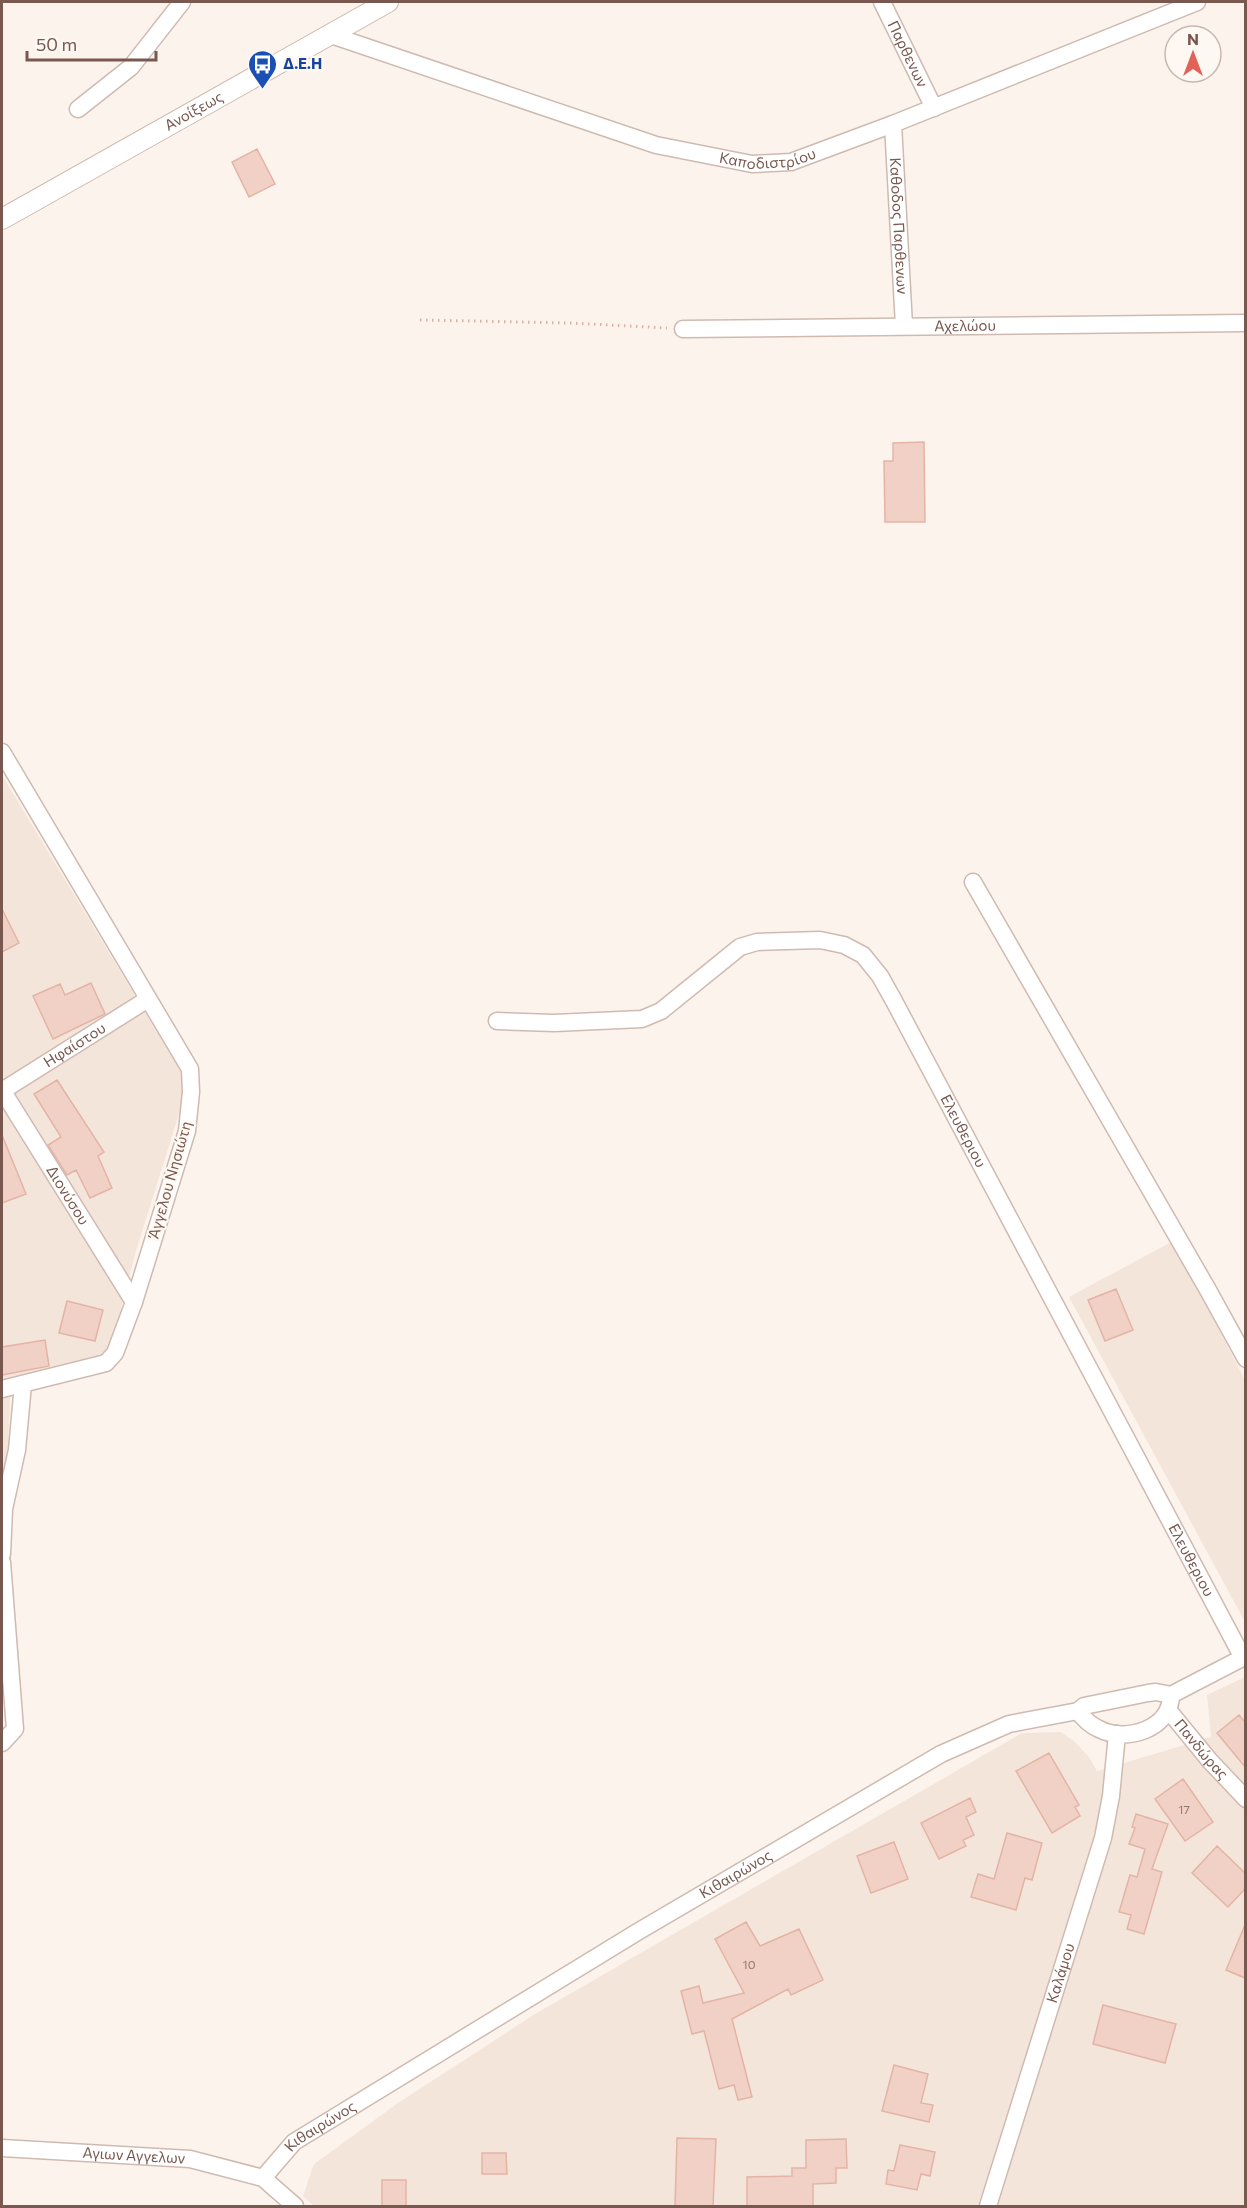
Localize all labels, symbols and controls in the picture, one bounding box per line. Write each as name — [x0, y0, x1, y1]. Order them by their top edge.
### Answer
street label: Παρθενων — [885, 17, 933, 90]
scale bar — [27, 24, 156, 62]
north arrow — [1163, 24, 1223, 84]
text: N — [1187, 29, 1199, 48]
text: 50 m — [36, 33, 77, 55]
bus stop icon: Δ.Ε.Η — [246, 48, 278, 90]
place label: Δ.Ε.Η — [283, 54, 322, 72]
street label: Ανοίξεως — [161, 87, 226, 134]
street label: Καποδιστρίου — [718, 144, 818, 173]
street label: Καθοδος Παρθενων — [887, 157, 912, 295]
street label: Αχελώου — [934, 316, 996, 334]
street label: Ηφαίστου — [40, 1018, 109, 1071]
street label: Ελευθεριου — [937, 1091, 991, 1170]
street label: Άγγελου Νησιώτη — [143, 1119, 194, 1242]
street label: Διονύσου — [43, 1162, 94, 1228]
street label: Ελευθεριου — [1165, 1520, 1219, 1599]
street label: Πανδώρας — [1171, 1715, 1232, 1783]
house number: 17 — [1178, 1802, 1190, 1816]
street label: Κιθαιρώνος — [696, 1845, 775, 1902]
street label: Καλάμου — [1042, 1941, 1078, 2005]
house number: 10 — [743, 1957, 756, 1971]
street label: Κιθαιρώνος — [280, 2096, 359, 2155]
street label: Αγιων Αγγελων — [82, 2143, 186, 2167]

